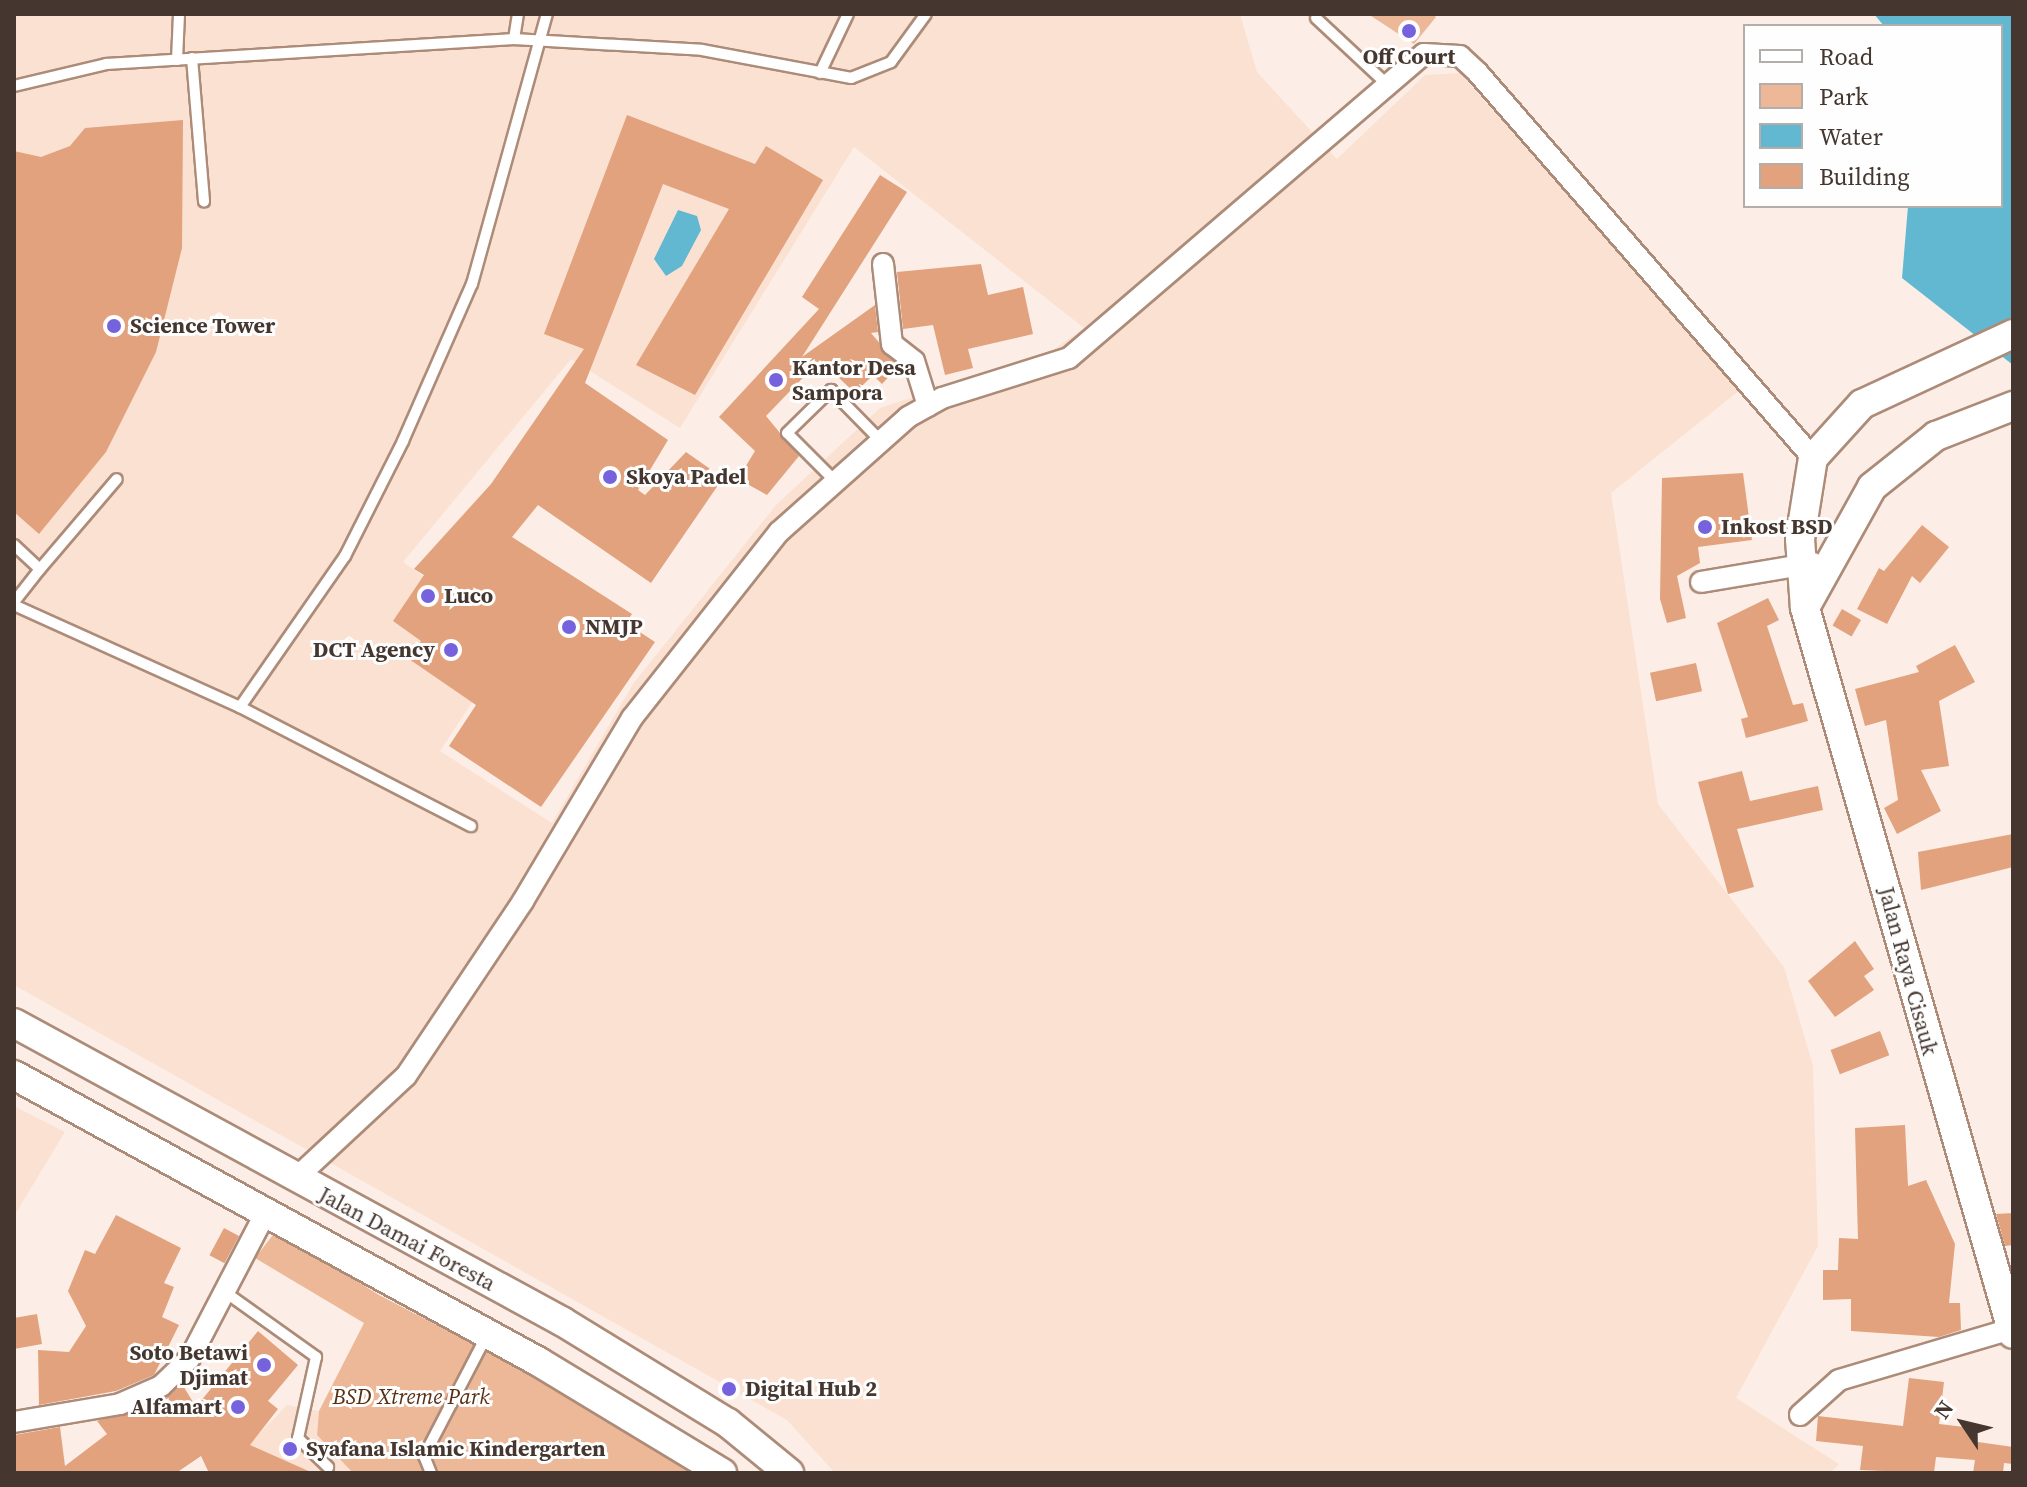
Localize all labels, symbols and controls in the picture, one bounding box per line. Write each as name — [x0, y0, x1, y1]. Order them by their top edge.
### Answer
marker: Off Court — [1400, 22, 1418, 40]
legend — [1743, 24, 2003, 208]
text: Road — [1819, 40, 1873, 73]
place label: Off Court — [1363, 44, 1455, 70]
text: Park — [1819, 80, 1868, 113]
text: Water — [1819, 120, 1883, 153]
text: Building — [1819, 160, 1910, 193]
place label: Science Tower — [130, 313, 275, 339]
marker: Science Tower — [105, 317, 123, 335]
place label: Kantor Desa Sampora — [792, 354, 916, 406]
marker: Kantor Desa Sampora — [767, 371, 785, 389]
place label: Skoya Padel — [626, 464, 746, 490]
marker: Skoya Padel — [601, 468, 619, 486]
place label: Inkost BSD — [1721, 514, 1832, 540]
marker: Inkost BSD — [1696, 518, 1714, 536]
place label: Luco — [444, 583, 493, 609]
marker: Luco — [419, 587, 437, 605]
place label: NMJP — [585, 614, 643, 640]
marker: NMJP — [560, 618, 578, 636]
place label: DCT Agency — [313, 637, 435, 663]
marker: DCT Agency — [442, 641, 460, 659]
street label: Jalan Raya Cisauk — [1873, 884, 1943, 1058]
street label: Jalan Damai Foresta — [314, 1181, 500, 1297]
place label: Soto Betawi Djimat — [129, 1339, 248, 1390]
marker: Soto Betawi Djimat — [255, 1356, 273, 1374]
place label: Digital Hub 2 — [745, 1376, 877, 1402]
marker: Digital Hub 2 — [720, 1380, 738, 1398]
north arrow — [1923, 1383, 2003, 1463]
park label: BSD Xtreme Park — [332, 1384, 490, 1410]
place label: Alfamart — [131, 1394, 222, 1420]
text: N — [1926, 1394, 1960, 1424]
marker: Alfamart — [229, 1398, 247, 1416]
place label: Syafana Islamic Kindergarten — [306, 1436, 606, 1462]
marker: Syafana Islamic Kindergarten — [281, 1440, 299, 1458]

